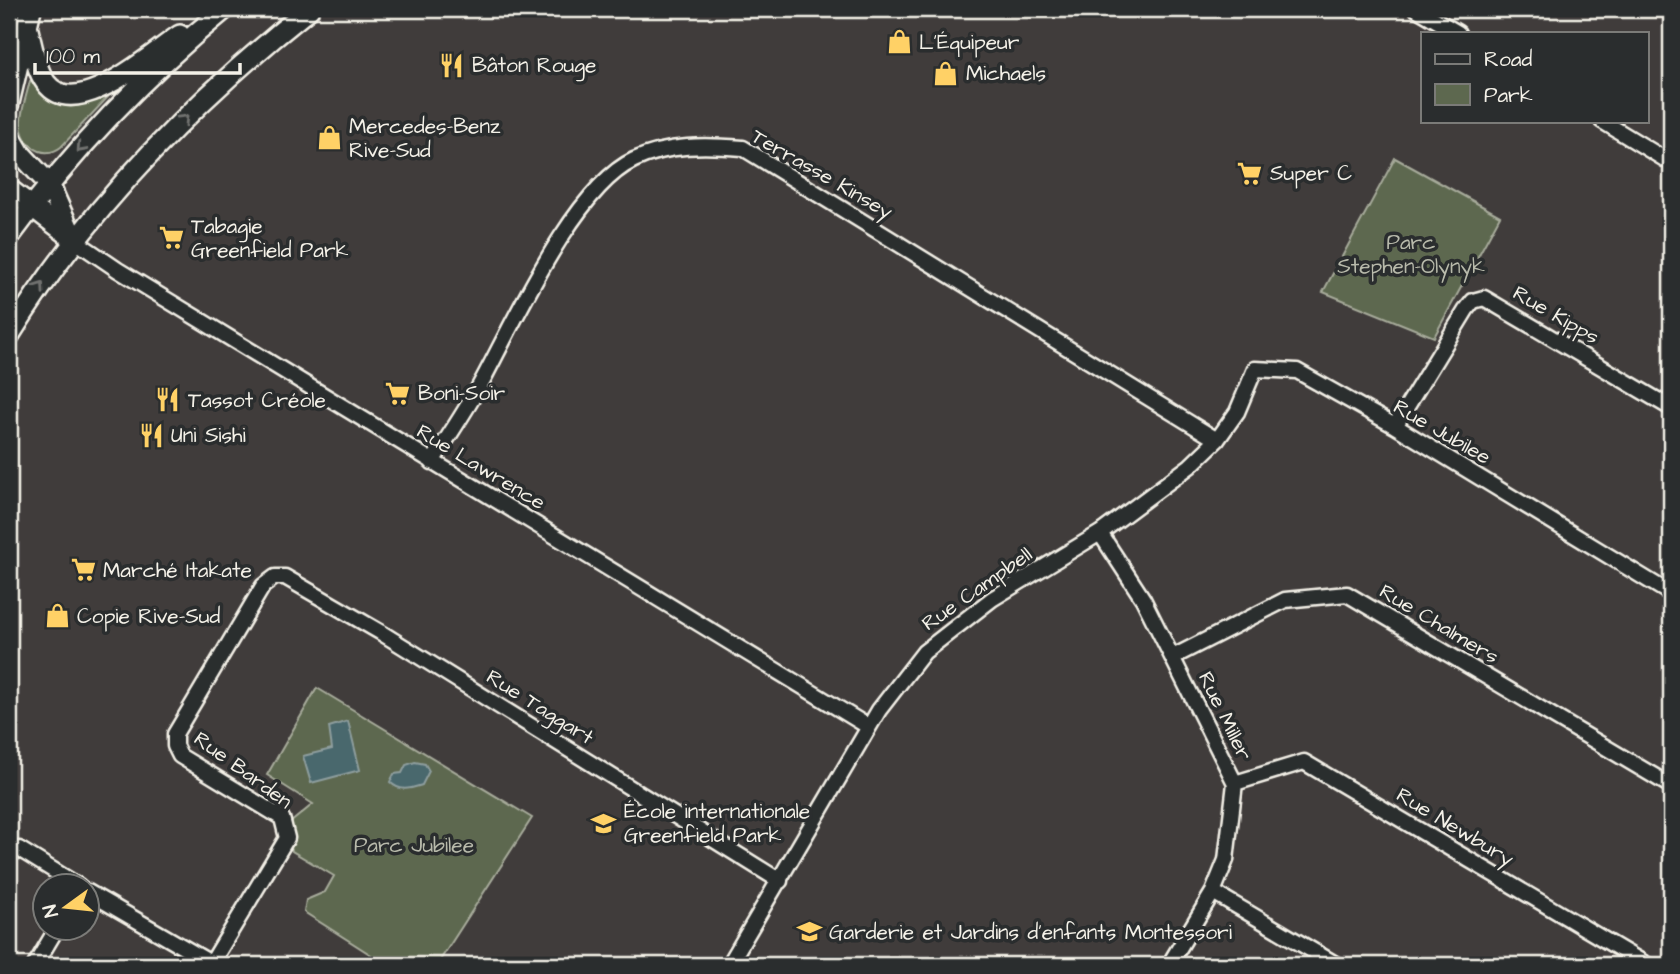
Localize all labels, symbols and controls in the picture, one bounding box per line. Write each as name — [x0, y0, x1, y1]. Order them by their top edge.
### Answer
shop icon: L'Équipeur — [885, 28, 913, 56]
place label: L'Équipeur — [919, 28, 1020, 58]
scale bar — [35, 32, 240, 76]
legend — [1421, 32, 1648, 122]
text: 100 m — [46, 42, 101, 71]
text: Road — [1484, 45, 1532, 74]
restaurant icon: Bâton Rouge — [438, 51, 466, 79]
place label: Bâton Rouge — [472, 51, 596, 82]
shop icon: Michaels — [932, 59, 960, 87]
place label: Michaels — [966, 59, 1046, 88]
text: Park — [1484, 81, 1533, 110]
place label: Mercedes-Benz Rive-Sud — [349, 112, 501, 165]
one-way arrow — [176, 114, 189, 127]
street label: Terrasse Kinsey — [745, 122, 898, 228]
shop icon: Mercedes-Benz Rive-Sud — [315, 124, 343, 152]
one-way arrow — [77, 140, 89, 153]
supermarket icon: Super C — [1236, 159, 1264, 187]
place label: Super C — [1270, 159, 1352, 189]
place label: Tabagie Greenfield Park — [191, 212, 348, 265]
supermarket icon: Tabagie Greenfield Park — [157, 224, 185, 252]
park label: Parc Stephen-Olynyk — [1337, 228, 1485, 283]
street label: Rue Kipps — [1507, 279, 1604, 352]
one-way arrow — [32, 282, 44, 295]
supermarket icon: Boni-Soir — [384, 379, 412, 407]
place label: Boni-Soir — [418, 379, 505, 408]
restaurant icon: Tassot Créole — [154, 386, 182, 414]
place label: Tassot Créole — [188, 386, 326, 415]
street label: Rue Jubilee — [1388, 392, 1496, 472]
street label: Rue Lawrence — [411, 417, 551, 517]
restaurant icon: Uni Sishi — [137, 421, 165, 449]
place label: Uni Sishi — [171, 421, 246, 450]
street label: Rue Campbell — [916, 540, 1039, 639]
supermarket icon: Marché Itakate — [69, 556, 97, 584]
place label: Marché Itakate — [103, 556, 252, 585]
street label: Rue Chalmers — [1374, 577, 1504, 671]
shop icon: Copie Rive-Sud — [43, 602, 71, 630]
place label: Copie Rive-Sud — [77, 602, 220, 632]
street label: Rue Taggart — [480, 662, 600, 753]
street label: Rue Miller — [1191, 667, 1259, 766]
street label: Rue Barden — [188, 724, 298, 816]
street label: Rue Newbury — [1390, 780, 1520, 876]
place label: École internationale Greenfield Park — [624, 797, 810, 850]
school or university icon: École internationale Greenfield Park — [590, 809, 618, 837]
park label: Parc Jubilee — [354, 831, 474, 860]
north arrow — [32, 872, 102, 942]
text: N — [36, 902, 66, 920]
school or university icon: Garderie et Jardins d'enfants Montessori — [795, 918, 823, 946]
place label: Garderie et Jardins d'enfants Montessori — [829, 918, 1232, 947]

